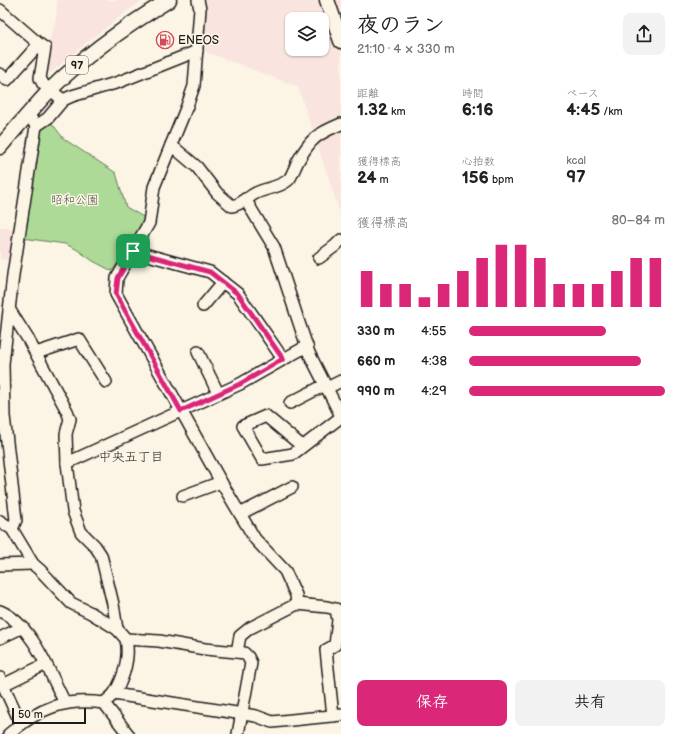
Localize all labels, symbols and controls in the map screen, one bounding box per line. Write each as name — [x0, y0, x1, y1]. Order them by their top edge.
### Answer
map controls — [285, 12, 329, 56]
button: layers — [285, 12, 329, 56]
text: 夜のラン — [357, 12, 445, 39]
button: share — [623, 13, 665, 55]
fuel station icon: ENEOS — [155, 30, 175, 50]
place label: ENEOS — [178, 33, 219, 48]
text: 21:10 · 4 × 330 m — [357, 41, 455, 57]
road number: 97 — [66, 56, 88, 74]
text: 距離 — [357, 87, 379, 100]
text: 時間 — [462, 87, 484, 100]
text: ペース — [566, 87, 599, 100]
text: 1.32 — [357, 100, 388, 120]
text: 6:16 — [462, 100, 494, 120]
text: 4:45 — [566, 100, 600, 120]
text: km — [388, 105, 405, 118]
text: /km — [600, 105, 623, 118]
text: kcal — [566, 154, 586, 167]
text: 獲得標高 — [357, 155, 401, 168]
text: 心拍数 — [462, 155, 495, 168]
text: 97 — [566, 167, 586, 187]
text: 24 — [357, 168, 377, 188]
text: 156 — [462, 168, 489, 188]
text: m — [377, 173, 389, 186]
text: bpm — [489, 173, 514, 186]
park label: 昭和公園 — [51, 193, 99, 208]
text: 80–84 m — [611, 212, 665, 228]
text: 獲得標高 — [357, 215, 409, 231]
pin — [116, 234, 150, 268]
icon: arrive — [122, 240, 144, 262]
text: 330 m — [357, 323, 395, 339]
text: 4:55 — [421, 323, 446, 339]
text: 660 m — [357, 353, 395, 369]
text: 4:38 — [421, 353, 447, 369]
text: 990 m — [357, 383, 395, 399]
text: 4:29 — [421, 383, 447, 399]
district label: 中央五丁目 — [98, 449, 164, 465]
button: 保存 — [357, 680, 507, 726]
button: 共有 — [515, 680, 665, 726]
scale bar — [12, 706, 86, 725]
text: 50 m — [18, 708, 43, 721]

